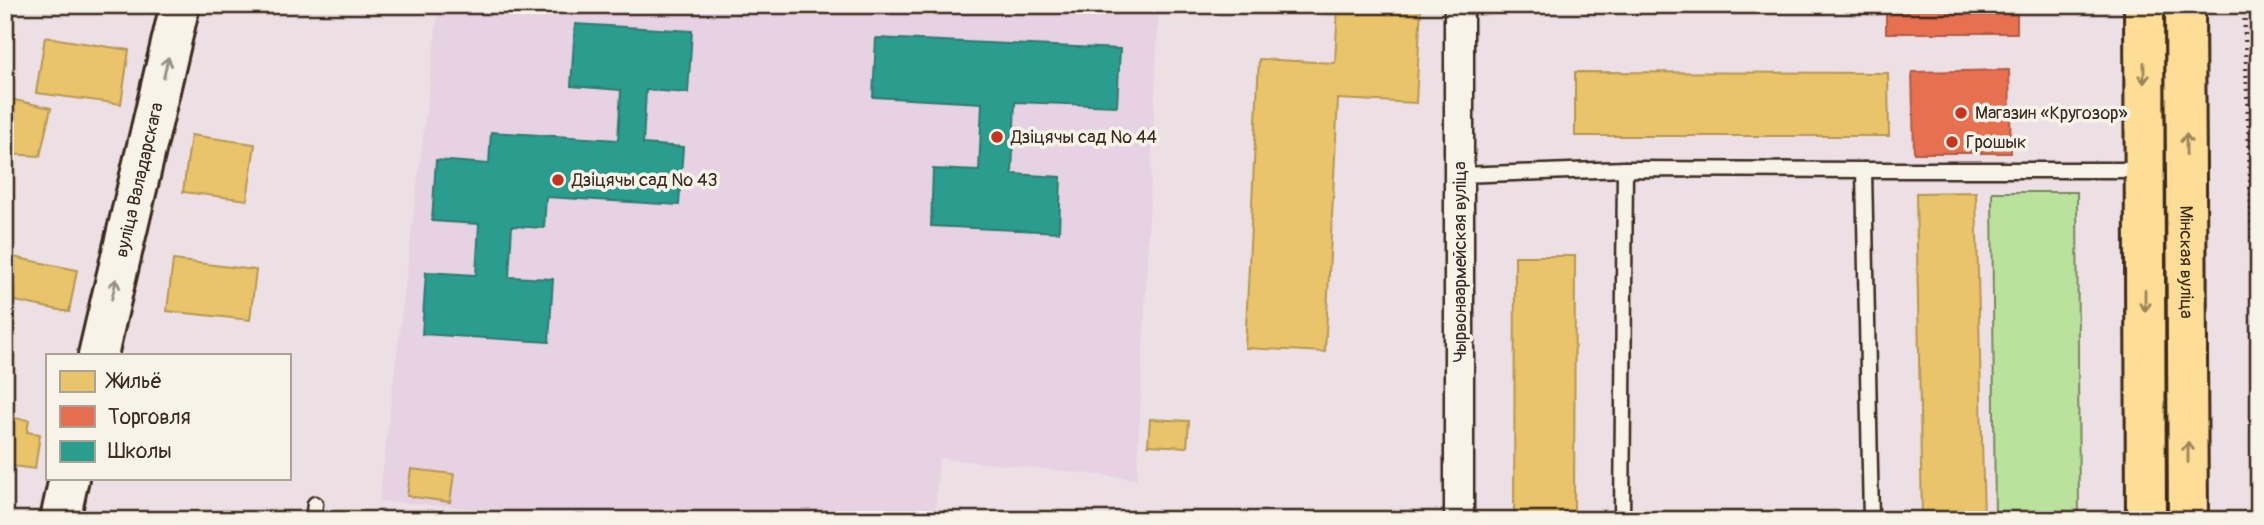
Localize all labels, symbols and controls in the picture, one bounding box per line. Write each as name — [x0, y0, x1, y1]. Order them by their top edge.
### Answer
one-way arrow — [159, 56, 173, 79]
one-way arrow — [2137, 62, 2151, 85]
street label: вуліца Валадарскага — [110, 100, 168, 259]
place label: Магазин «Кругозор» — [1975, 102, 2128, 125]
marker: Магазин «Кругозор» — [1953, 105, 1969, 121]
place label: Дзіцячы сад № 44 — [1010, 126, 1157, 149]
marker: Дзіцячы сад № 44 — [989, 129, 1005, 145]
place label: Грошык — [1966, 131, 2026, 154]
one-way arrow — [2179, 133, 2192, 156]
marker: Грошык — [1944, 134, 1960, 150]
street label: Чырвонаармейская вуліца — [1449, 161, 1472, 363]
place label: Дзіцячы сад № 43 — [571, 169, 717, 192]
marker: Дзіцячы сад № 43 — [550, 172, 566, 188]
street label: Мінская вуліца — [2175, 205, 2198, 319]
one-way arrow — [107, 278, 121, 301]
one-way arrow — [2138, 289, 2152, 312]
legend — [46, 354, 290, 480]
text: Жильё — [105, 368, 162, 395]
text: Торговля — [108, 404, 191, 431]
text: Школы — [108, 438, 172, 465]
one-way arrow — [2181, 440, 2195, 463]

